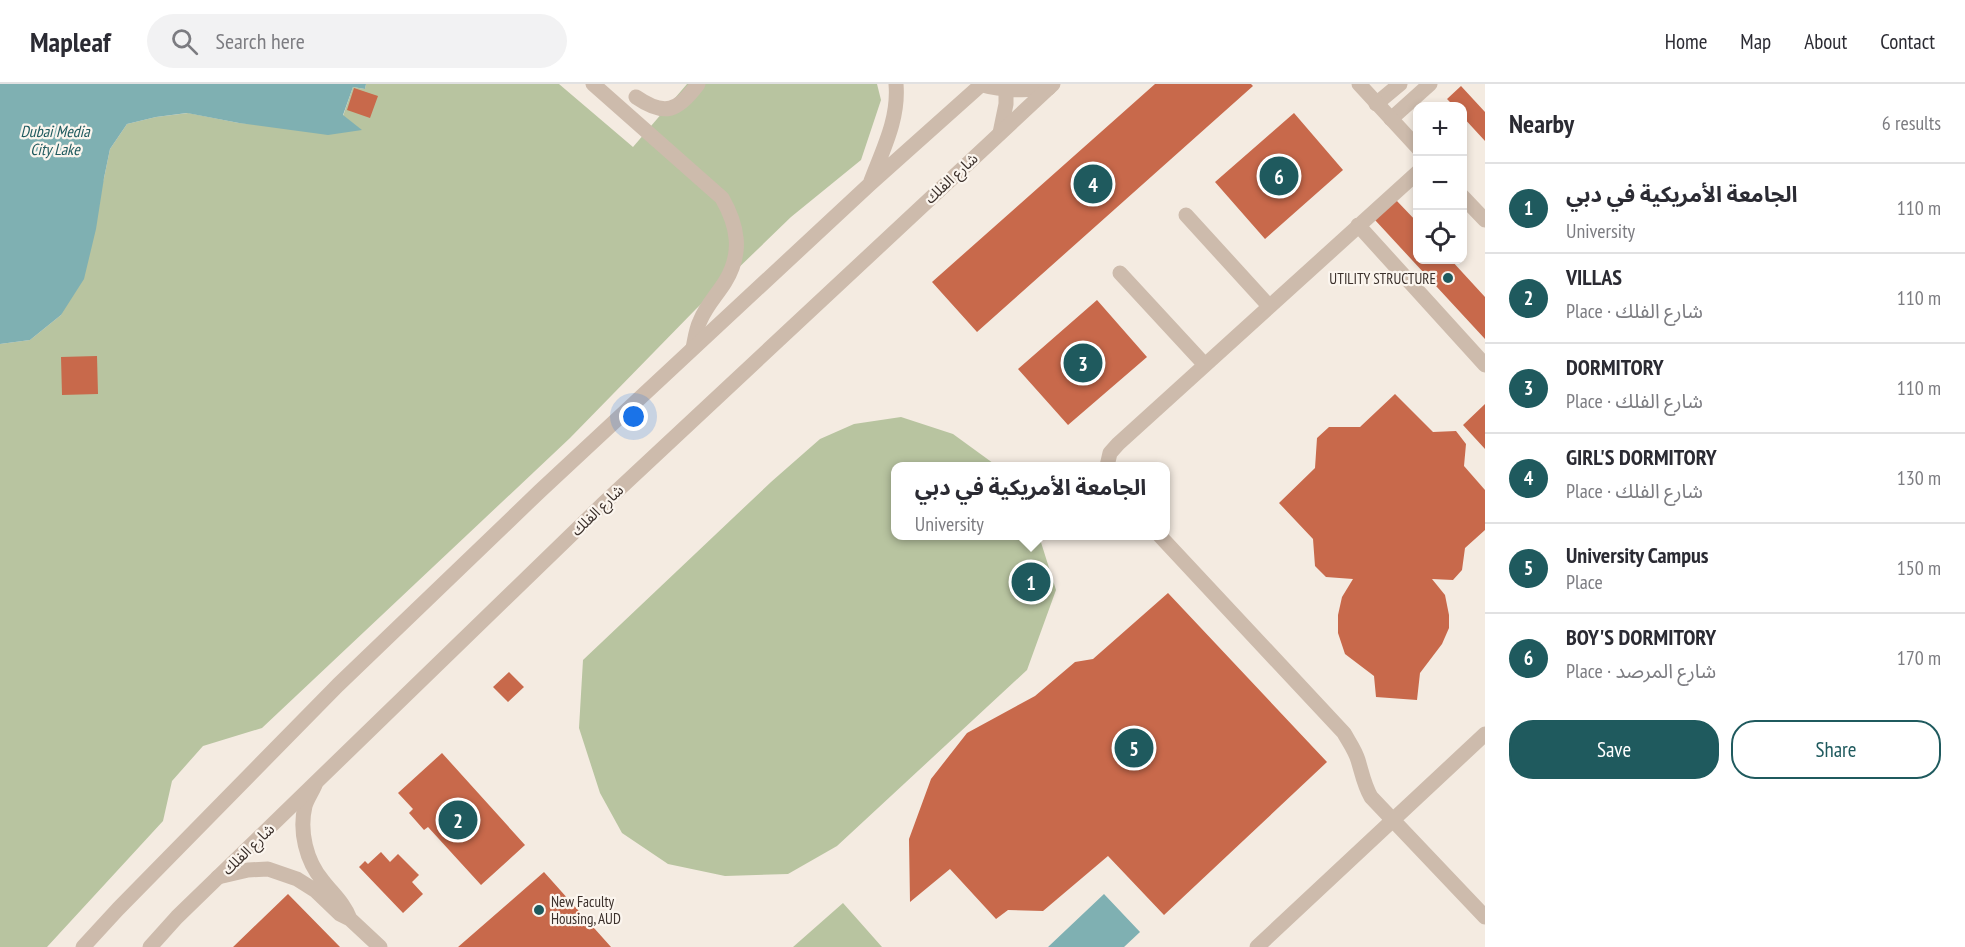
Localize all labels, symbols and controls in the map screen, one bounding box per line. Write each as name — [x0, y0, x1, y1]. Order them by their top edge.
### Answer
search box — [147, 14, 567, 68]
text: Mapleaf — [30, 23, 111, 60]
icon: search — [168, 25, 201, 58]
text: Search here — [216, 27, 305, 55]
text: Home — [1665, 28, 1707, 55]
text: Map — [1740, 28, 1771, 55]
text: About — [1804, 28, 1847, 55]
text: Contact — [1880, 28, 1935, 55]
map controls — [1413, 102, 1467, 264]
button: + — [1413, 102, 1467, 156]
text: Nearby — [1509, 107, 1574, 140]
text: 6 results — [1882, 110, 1941, 136]
water label: Dubai Media City Lake — [20, 121, 91, 159]
street label: شارع الفلك — [921, 149, 984, 210]
pin: 6 — [1260, 154, 1298, 199]
button: − — [1413, 156, 1467, 210]
pin: 4 — [1074, 162, 1112, 206]
text: الجامعة الأمريكية في دبي — [1566, 180, 1798, 208]
text: 1 — [1524, 195, 1533, 221]
text: 110 m — [1897, 195, 1941, 221]
button: locate — [1413, 210, 1467, 264]
text: University — [1566, 218, 1635, 244]
text: VILLAS — [1566, 263, 1622, 291]
place label: UTILITY STRUCTURE — [1329, 269, 1436, 288]
marker: UTILITY STRUCTURE — [1441, 271, 1455, 285]
text: 2 — [1524, 285, 1533, 311]
text: 110 m — [1897, 285, 1941, 311]
text: Place · شارع الفلك — [1566, 298, 1703, 324]
pin: 3 — [1064, 340, 1102, 386]
text: DORMITORY — [1566, 353, 1664, 381]
text: 3 — [1524, 375, 1533, 401]
text: 110 m — [1897, 375, 1941, 401]
text: Place · شارع الفلك — [1566, 388, 1703, 414]
your location — [619, 402, 648, 431]
text: GIRL'S DORMITORY — [1566, 443, 1717, 471]
popup — [891, 462, 1170, 540]
text: 4 — [1524, 465, 1533, 491]
text: 130 m — [1897, 465, 1941, 491]
text: الجامعة الأمريكية في دبي — [915, 473, 1146, 501]
text: Place · شارع الفلك — [1566, 478, 1703, 504]
street label: شارع الفلك — [567, 480, 629, 542]
text: University — [915, 511, 984, 537]
text: University Campus — [1566, 541, 1709, 569]
text: 5 — [1524, 555, 1533, 581]
text: 150 m — [1897, 555, 1941, 581]
pin: 1 — [1012, 560, 1050, 604]
text: Place — [1566, 569, 1603, 595]
text: BOY'S DORMITORY — [1566, 623, 1716, 651]
text: 6 — [1524, 645, 1533, 671]
text: 170 m — [1897, 645, 1941, 671]
text: Place · شارع المرصد — [1566, 658, 1716, 684]
button: Save — [1509, 720, 1719, 779]
button: Share — [1731, 720, 1941, 779]
pin: 5 — [1114, 726, 1154, 770]
pin: 2 — [438, 798, 478, 842]
street label: شارع الفلك — [218, 819, 280, 881]
place label: New Faculty Housing, AUD — [551, 892, 621, 928]
marker: New Faculty Housing, AUD — [532, 903, 546, 917]

